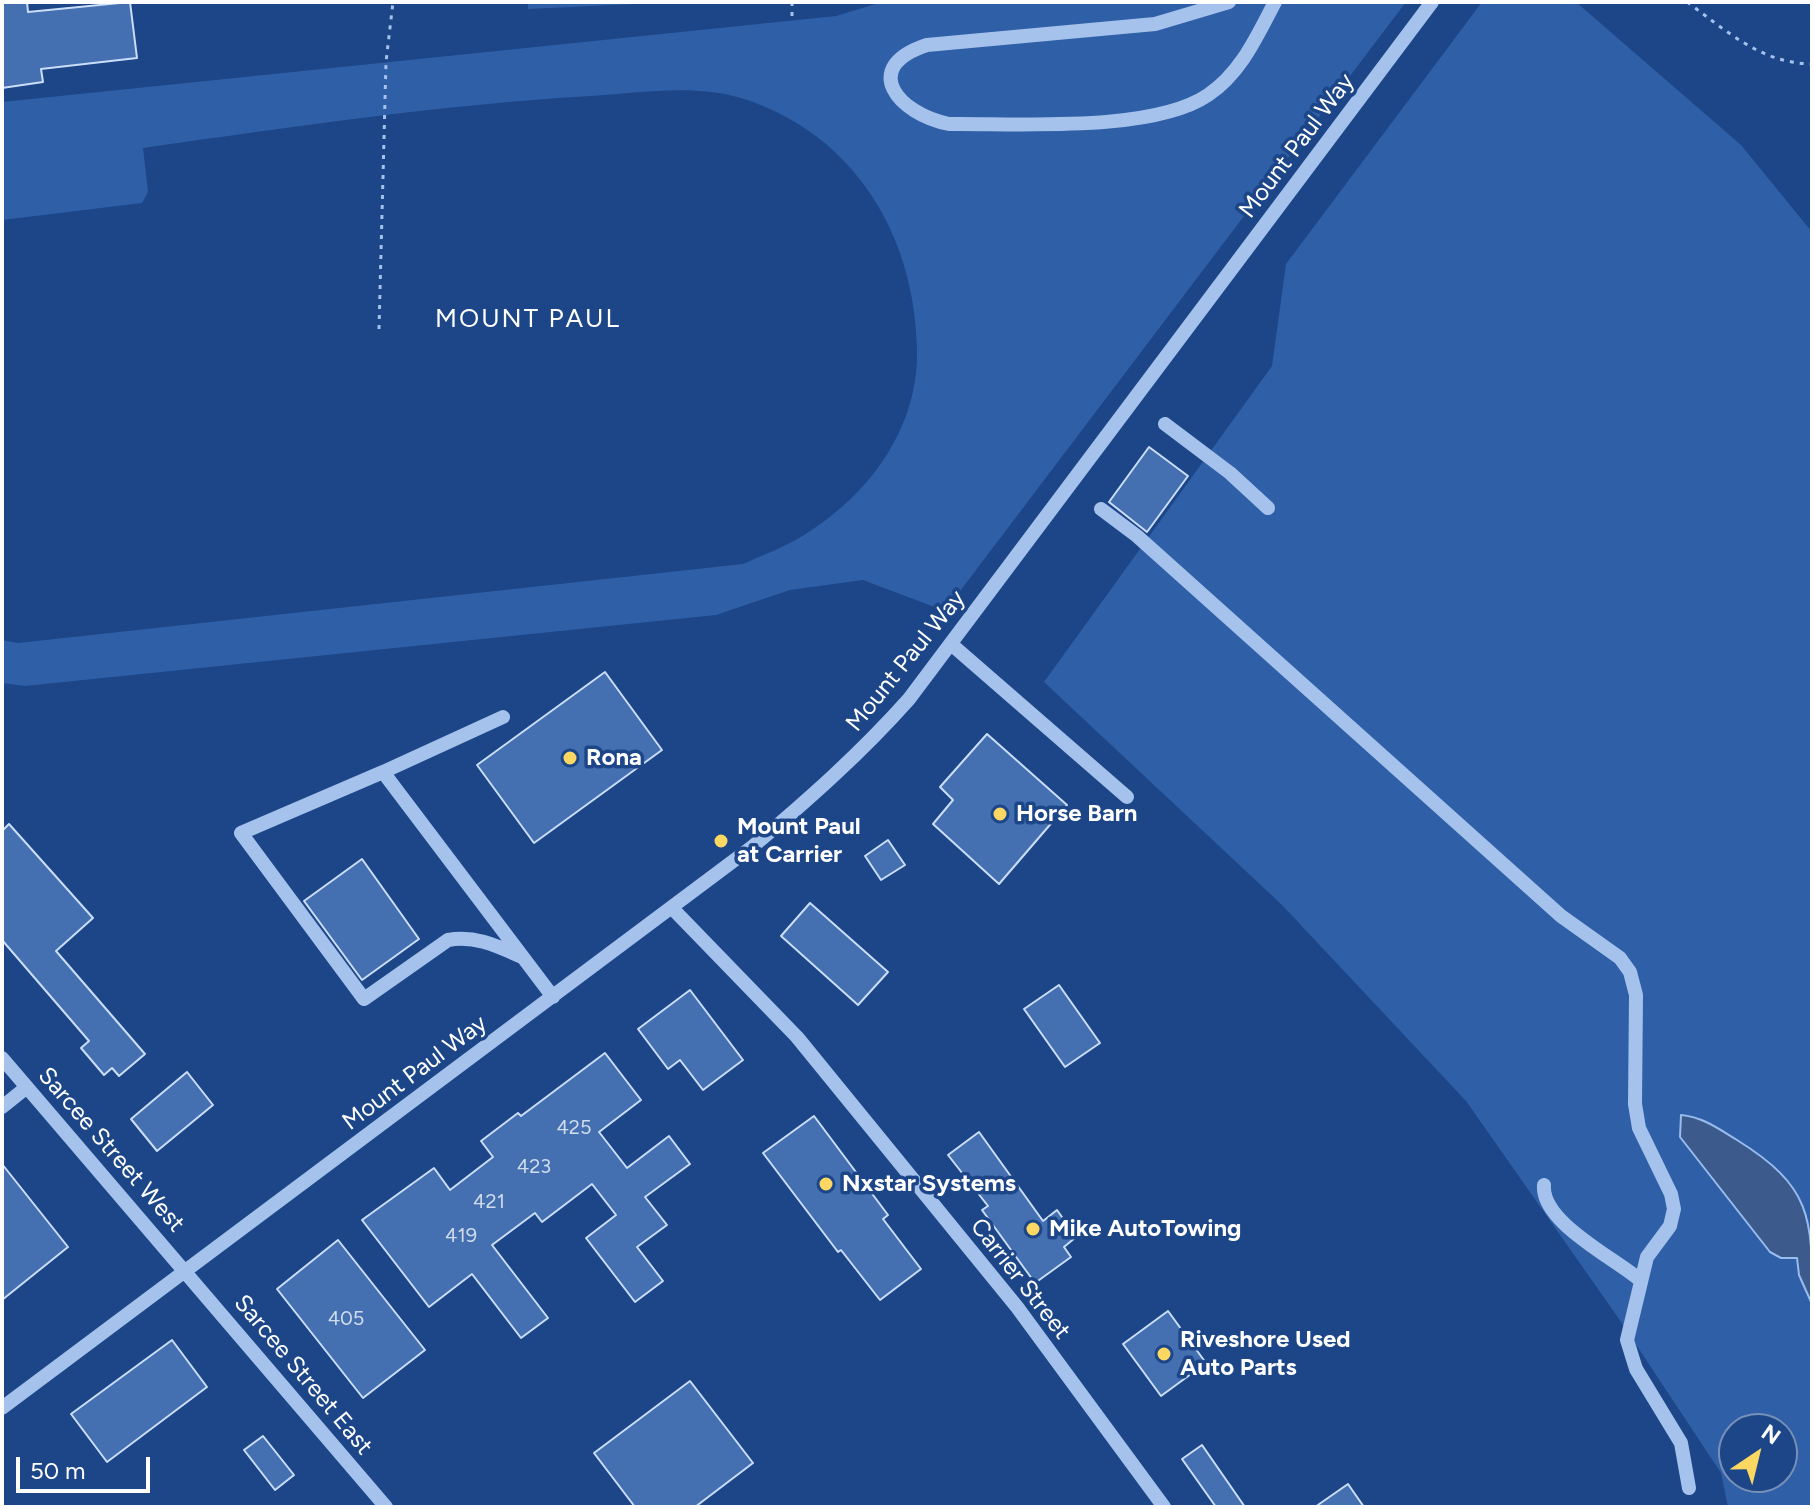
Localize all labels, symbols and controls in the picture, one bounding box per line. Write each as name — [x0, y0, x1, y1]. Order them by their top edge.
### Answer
street label: Mount Paul Way — [1233, 68, 1361, 224]
district label: MOUNT PAUL — [435, 303, 621, 335]
street label: Mount Paul Way — [840, 585, 972, 737]
place label: Rona — [586, 744, 642, 772]
marker: Rona — [561, 749, 579, 767]
place label: Horse Barn — [1016, 800, 1137, 828]
marker: Horse Barn — [991, 805, 1009, 823]
place label: Mount Paul at Carrier — [737, 813, 861, 869]
marker: Mount Paul at Carrier — [712, 832, 730, 850]
street label: Mount Paul Way — [337, 1009, 493, 1137]
street label: Sarcee Street West — [32, 1062, 190, 1238]
house number: 425 — [556, 1116, 592, 1140]
house number: 423 — [517, 1155, 551, 1179]
place label: Nxstar Systems — [842, 1170, 1016, 1198]
marker: Nxstar Systems — [817, 1175, 835, 1193]
house number: 421 — [473, 1190, 505, 1214]
street label: Carrier Street — [964, 1213, 1076, 1345]
place label: Mike AutoTowing — [1049, 1215, 1242, 1243]
marker: Mike AutoTowing — [1024, 1220, 1042, 1238]
house number: 419 — [445, 1224, 477, 1248]
street label: Sarcee Street East — [228, 1289, 378, 1461]
house number: 405 — [328, 1307, 364, 1331]
place label: Riveshore Used Auto Parts — [1180, 1326, 1351, 1382]
marker: Riveshore Used Auto Parts — [1155, 1345, 1173, 1363]
north arrow — [1718, 1413, 1798, 1493]
text: N — [1756, 1419, 1786, 1451]
scale bar — [20, 1441, 154, 1491]
text: 50 m — [30, 1456, 86, 1485]

